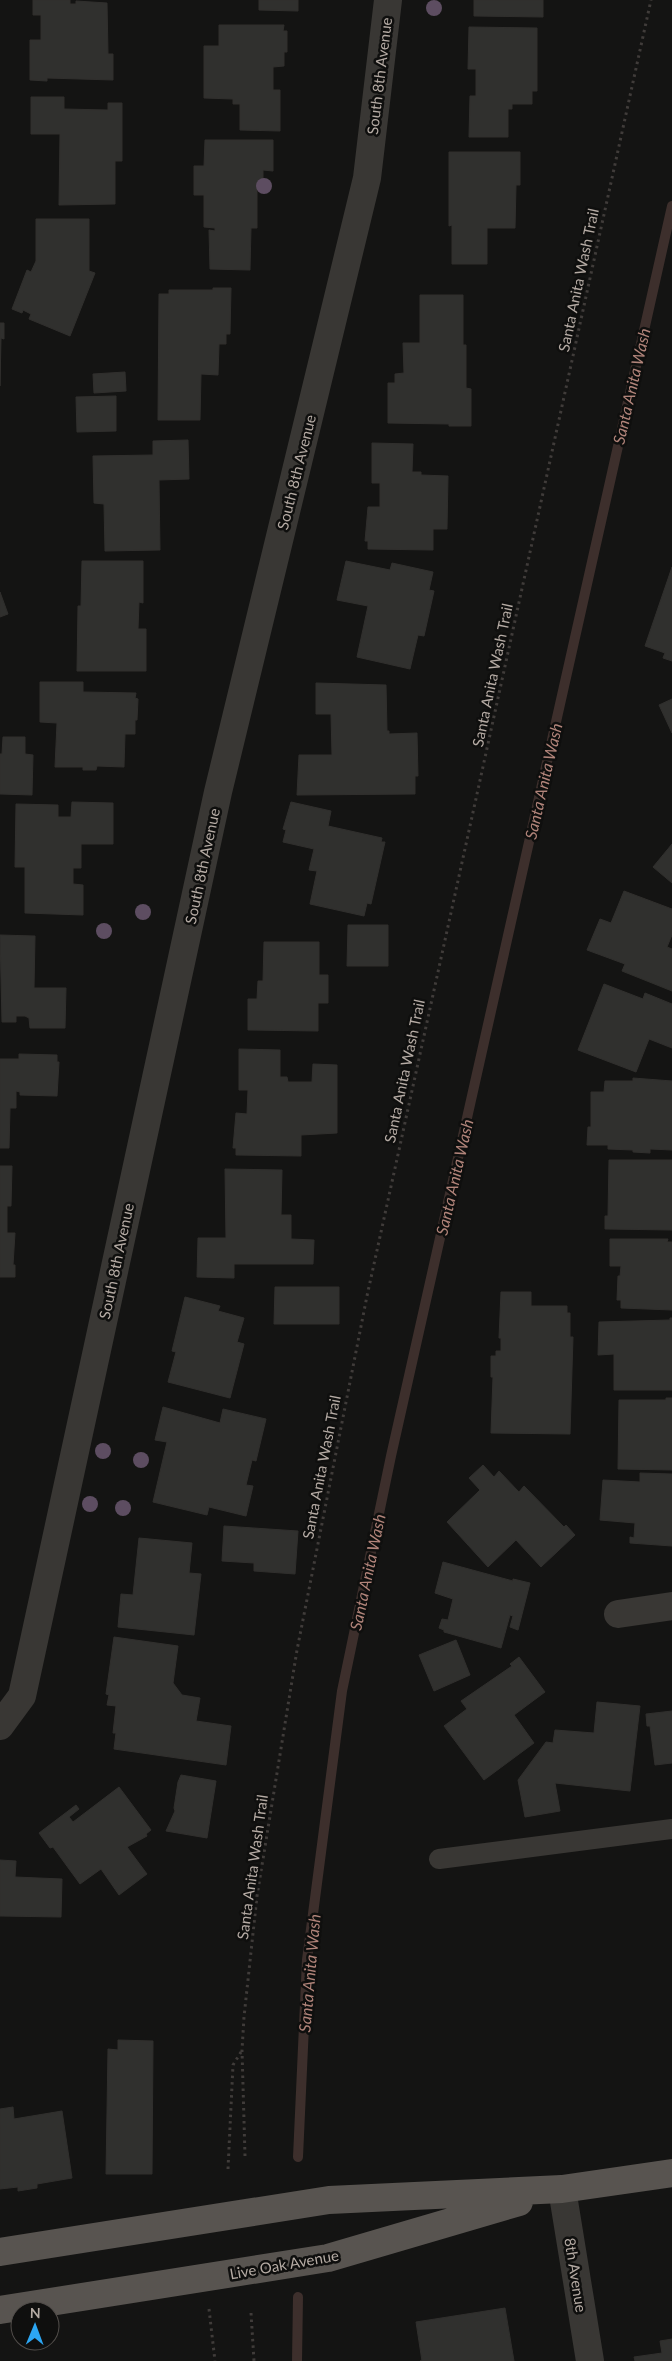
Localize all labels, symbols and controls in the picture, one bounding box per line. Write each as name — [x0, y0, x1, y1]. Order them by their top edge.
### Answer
street label: South 8th Avenue — [363, 16, 395, 136]
street label: Santa Anita Wash Trail — [554, 207, 602, 353]
water label: Santa Anita Wash — [608, 326, 654, 446]
street label: South 8th Avenue — [273, 413, 319, 531]
street label: Santa Anita Wash Trail — [468, 602, 516, 748]
water label: Santa Anita Wash — [520, 721, 566, 841]
street label: South 8th Avenue — [181, 806, 223, 926]
street label: Santa Anita Wash Trail — [380, 998, 428, 1144]
water label: Santa Anita Wash — [431, 1117, 477, 1237]
street label: South 8th Avenue — [95, 1201, 137, 1321]
street label: Santa Anita Wash Trail — [298, 1394, 344, 1540]
water label: Santa Anita Wash — [345, 1512, 389, 1632]
street label: Santa Anita Wash Trail — [233, 1793, 271, 1941]
water label: Santa Anita Wash — [294, 1913, 324, 2033]
street label: 8th Avenue — [561, 2236, 591, 2314]
street label: Live Oak Avenue — [228, 2246, 340, 2282]
north arrow — [10, 2301, 60, 2351]
text: N — [30, 2304, 41, 2321]

